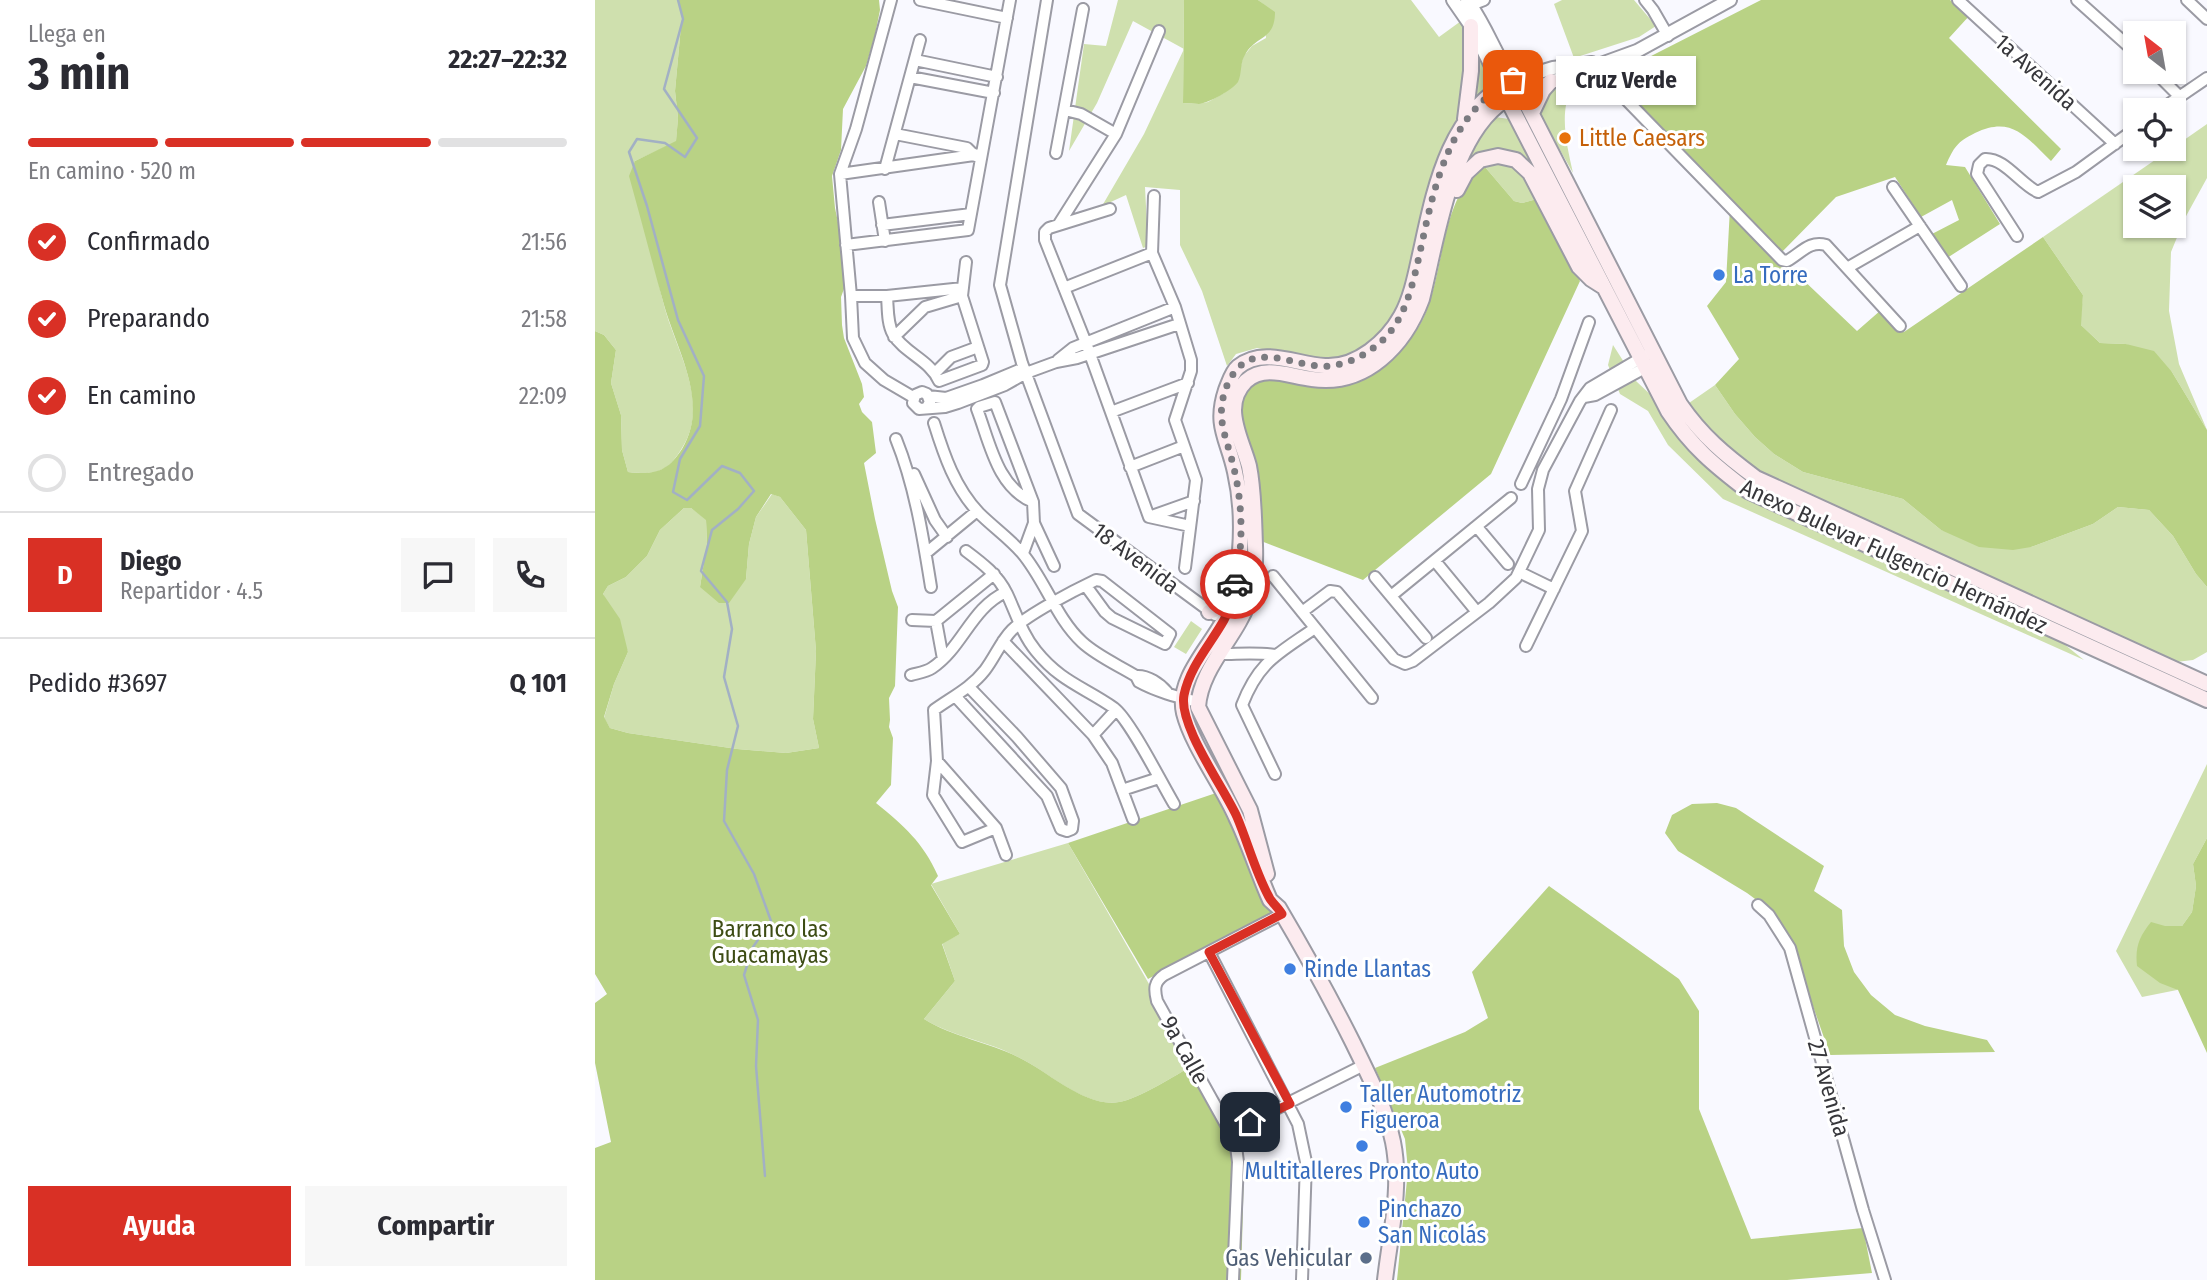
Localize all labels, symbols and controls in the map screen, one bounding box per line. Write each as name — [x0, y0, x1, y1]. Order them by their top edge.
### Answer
text: Llega en — [28, 20, 106, 48]
north arrow — [2123, 21, 2186, 84]
map controls — [2123, 21, 2186, 238]
street label: 1a Avenida — [1989, 28, 2083, 116]
text: 22:27–22:32 — [448, 44, 567, 75]
text: 3 min — [28, 46, 130, 101]
pin — [1483, 50, 1543, 110]
callout: Cruz Verde — [1555, 56, 1695, 104]
icon: bag — [1494, 61, 1532, 99]
text: Cruz Verde — [1575, 66, 1677, 94]
button: locate — [2123, 98, 2186, 161]
place label: Little Caesars — [1579, 124, 1705, 152]
marker: Little Caesars — [1557, 130, 1573, 146]
text: En camino · 520 m — [28, 157, 196, 185]
button: layers — [2123, 175, 2186, 238]
icon: check — [28, 223, 66, 261]
text: Confirmado — [87, 226, 210, 257]
text: 21:56 — [521, 228, 567, 256]
place label: La Torre — [1733, 261, 1808, 289]
marker: La Torre — [1711, 267, 1727, 283]
icon: check — [28, 300, 66, 338]
text: Preparando — [87, 303, 210, 334]
text: 21:58 — [521, 305, 567, 333]
icon: check — [28, 377, 66, 415]
text: En camino — [87, 380, 196, 411]
text: 22:09 — [519, 382, 567, 410]
text: Entregado — [87, 457, 194, 488]
street label: Anexo Bulevar Fulgencio Hernández — [1736, 473, 2052, 639]
street label: 18 Avenida — [1087, 516, 1185, 600]
button: chat — [401, 538, 475, 612]
button: phone — [493, 538, 567, 612]
text: Diego — [120, 546, 182, 577]
courier — [1200, 549, 1270, 619]
text: D — [57, 560, 73, 591]
icon: car — [1216, 565, 1254, 603]
text: Repartidor · 4.5 — [120, 577, 263, 605]
text: Pedido #3697 — [28, 668, 167, 699]
text: Q 101 — [510, 668, 567, 699]
park label: Barranco las Guacamayas — [712, 915, 829, 969]
place label: Rinde Llantas — [1304, 955, 1431, 983]
marker: Rinde Llantas — [1282, 961, 1298, 977]
street label: 9a Calle — [1155, 1011, 1215, 1089]
street label: 27 Avenida — [1802, 1036, 1856, 1140]
place label: Taller Automotriz Figueroa — [1360, 1080, 1521, 1134]
pin — [1220, 1092, 1280, 1152]
marker: Taller Automotriz Figueroa — [1338, 1099, 1354, 1115]
icon: home — [1231, 1103, 1269, 1141]
marker: Multitalleres Pronto Auto — [1354, 1138, 1370, 1154]
place label: Multitalleres Pronto Auto — [1245, 1157, 1479, 1185]
button: Ayuda — [28, 1186, 291, 1266]
button: Compartir — [305, 1186, 567, 1266]
place label: Pinchazo San Nicolás — [1378, 1195, 1487, 1249]
marker: Pinchazo San Nicolás — [1356, 1214, 1372, 1230]
place label: Gas Vehicular — [1225, 1244, 1352, 1272]
marker: Gas Vehicular — [1358, 1250, 1374, 1266]

